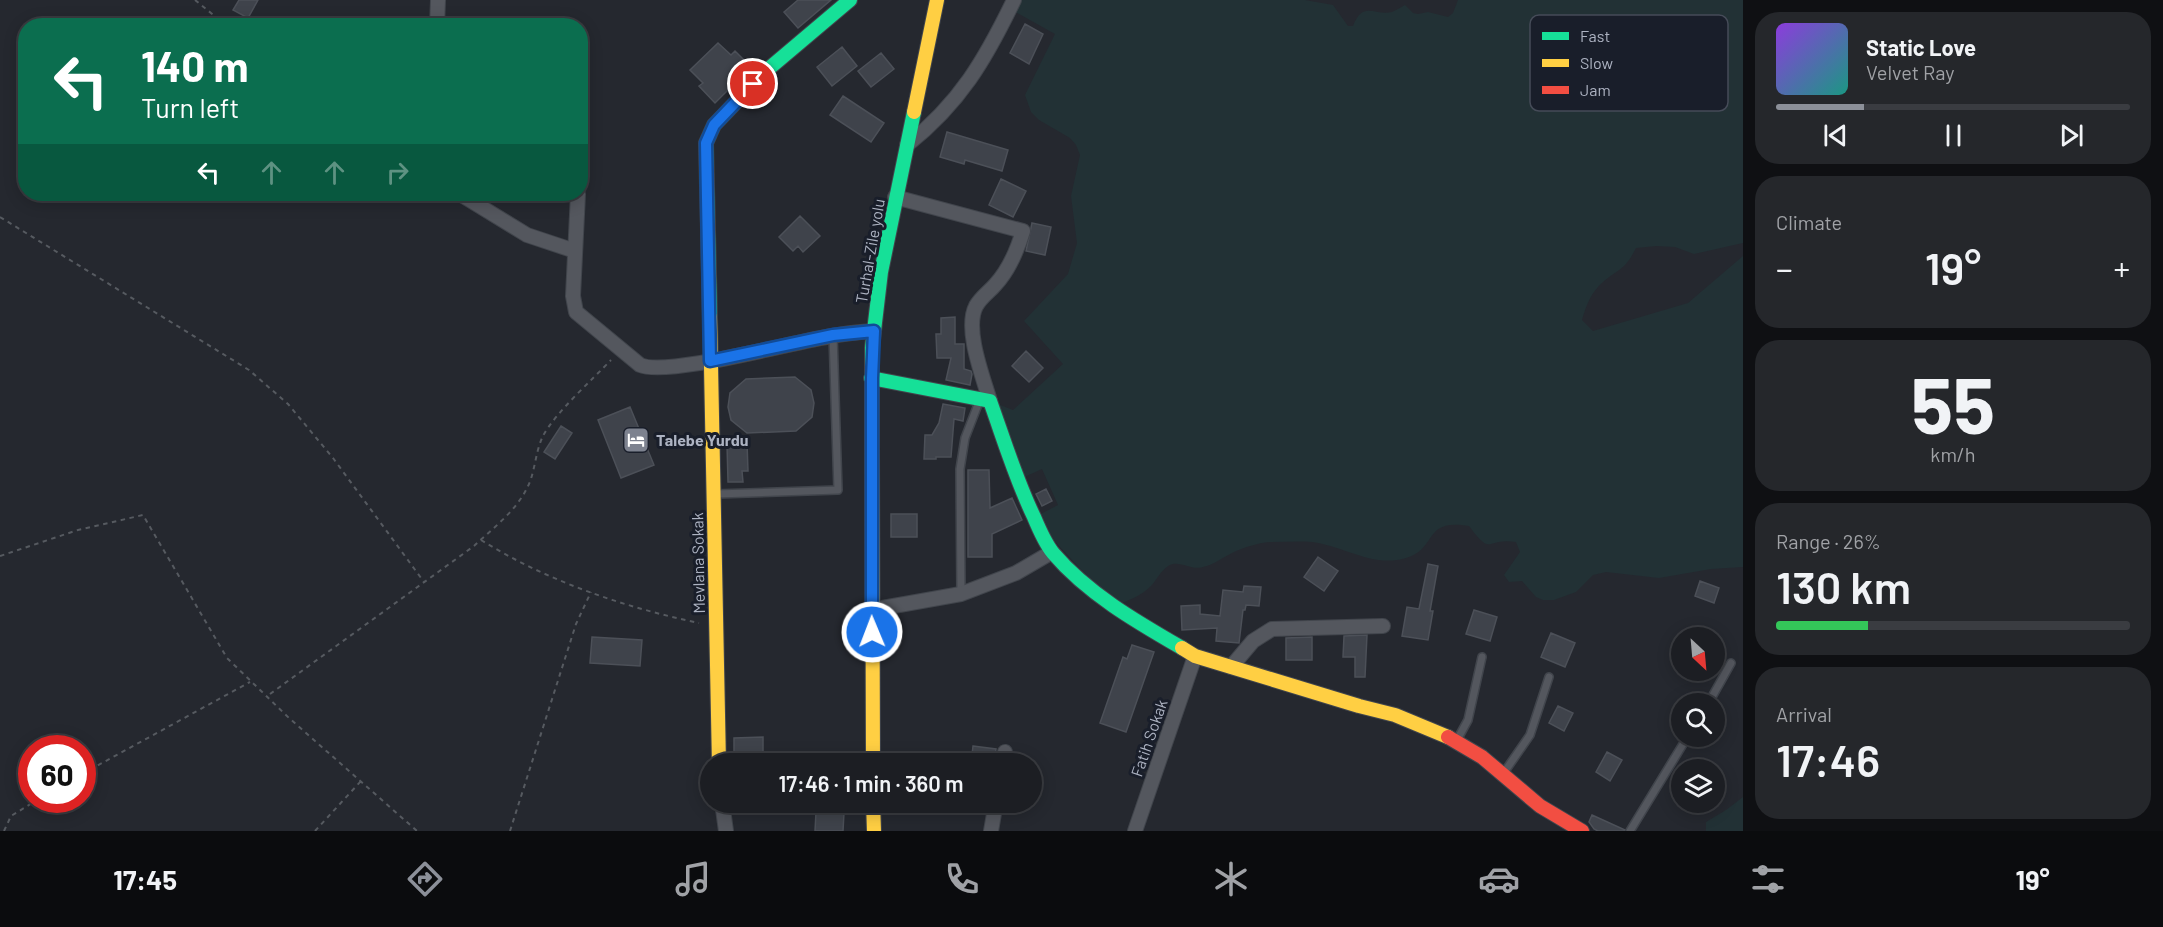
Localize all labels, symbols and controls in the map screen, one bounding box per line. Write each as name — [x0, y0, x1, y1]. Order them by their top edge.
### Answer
legend — [1530, 15, 1728, 111]
text: Fast — [1580, 26, 1610, 45]
text: Static Love — [1866, 34, 1976, 60]
text: 140 m — [141, 40, 249, 90]
icon: left — [42, 42, 120, 120]
text: Slow — [1580, 53, 1613, 72]
pin — [727, 58, 778, 109]
text: Velvet Ray — [1866, 60, 1955, 84]
icon: arrive — [736, 67, 769, 100]
text: Jam — [1580, 80, 1611, 99]
text: Turn left — [141, 91, 239, 123]
icon: previous — [1819, 119, 1852, 152]
icon: pause — [1937, 119, 1970, 152]
icon: next — [2055, 119, 2088, 152]
icon: left — [192, 156, 225, 189]
icon: ahead — [255, 156, 288, 189]
icon: ahead — [318, 156, 351, 189]
icon: right — [381, 156, 414, 189]
street label: Turhal-Zile yolu — [851, 197, 888, 305]
text: Climate — [1776, 210, 1842, 234]
text: 19° — [1925, 240, 1981, 294]
text: − — [1776, 248, 1793, 288]
text: + — [2114, 248, 2130, 288]
text: 55 — [1911, 356, 1995, 450]
hotel icon: Talebe Yurdu — [621, 425, 651, 455]
place label: Talebe Yurdu — [656, 430, 748, 449]
text: km/h — [1930, 442, 1976, 466]
street label: Mevlana Sokak — [687, 512, 708, 614]
text: Range · 26% — [1776, 529, 1881, 553]
text: 130 km — [1776, 559, 1911, 613]
position arrow — [840, 600, 904, 664]
north arrow — [1671, 627, 1725, 681]
map controls — [1671, 627, 1725, 813]
button: search — [1671, 693, 1725, 747]
street label: Fatih Sokak — [1126, 697, 1171, 779]
text: Arrival — [1776, 702, 1832, 726]
text: 17:46 — [1776, 732, 1880, 786]
speed limit sign: 60 — [18, 735, 96, 813]
button: layers — [1671, 759, 1725, 813]
text: 17:46 · 1 min · 360 m — [779, 770, 963, 796]
icon: directions — [404, 858, 446, 900]
icon: music — [672, 858, 714, 900]
icon: phone — [941, 858, 983, 900]
icon: climate — [1210, 858, 1252, 900]
icon: car — [1478, 858, 1520, 900]
icon: filters — [1747, 858, 1789, 900]
text: 17:45 — [113, 863, 177, 895]
text: 19° — [2016, 863, 2050, 895]

